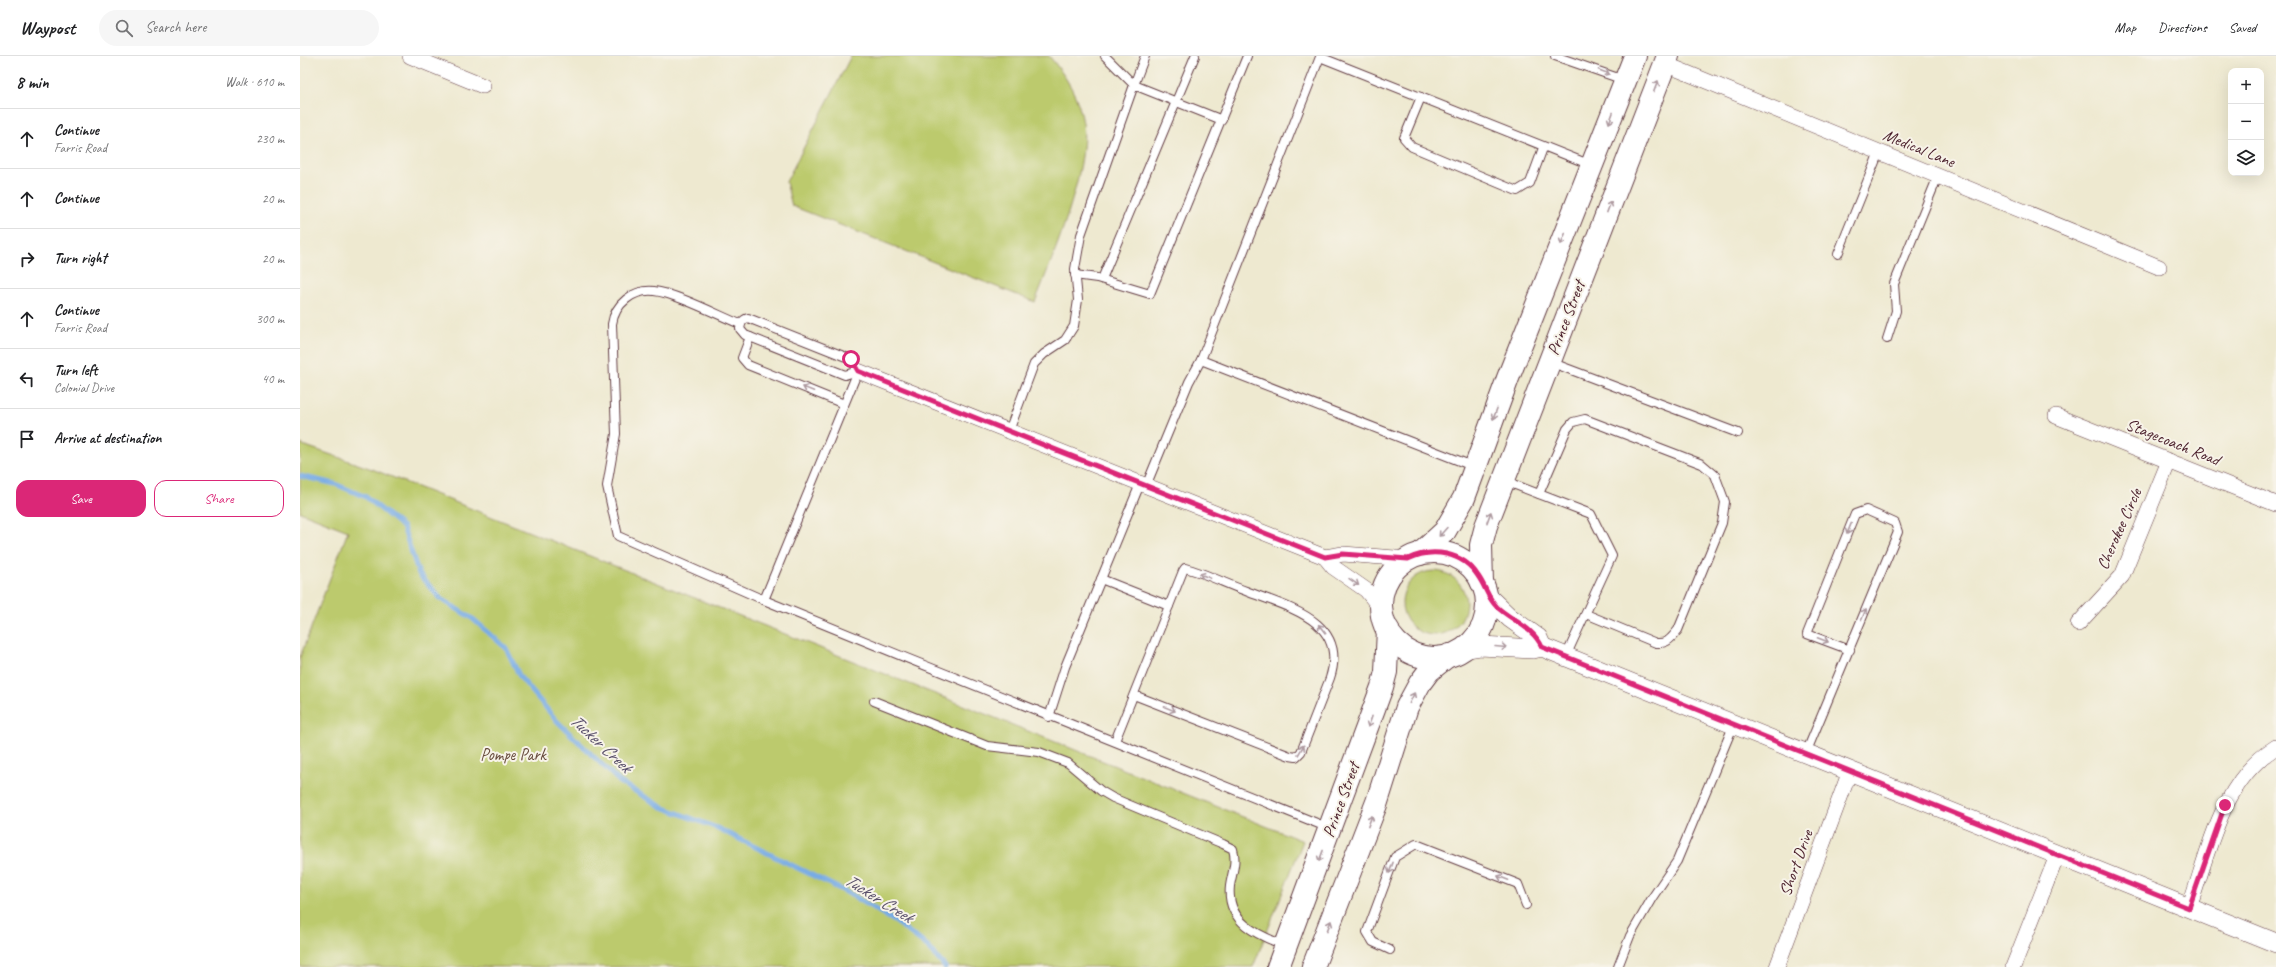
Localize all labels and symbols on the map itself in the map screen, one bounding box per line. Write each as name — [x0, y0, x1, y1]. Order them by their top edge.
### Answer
one-way arrow — [1597, 69, 1609, 77]
one-way arrow — [1653, 80, 1661, 92]
one-way arrow — [1606, 112, 1614, 124]
street label: Medical Lane — [1880, 124, 1959, 172]
one-way arrow — [1605, 201, 1613, 213]
one-way arrow — [1559, 233, 1567, 245]
street label: Prince Street — [1542, 276, 1591, 358]
route start — [842, 350, 860, 368]
one-way arrow — [802, 385, 814, 393]
one-way arrow — [1491, 408, 1498, 421]
street label: Stagecoach Road — [2123, 414, 2225, 471]
street label: Cherokee Circle — [2092, 484, 2147, 573]
one-way arrow — [1486, 512, 1494, 524]
one-way arrow — [1845, 522, 1853, 534]
one-way arrow — [1438, 527, 1447, 538]
one-way arrow — [1200, 571, 1212, 579]
one-way arrow — [1349, 578, 1360, 586]
one-way arrow — [1861, 609, 1869, 621]
one-way arrow — [1318, 623, 1326, 634]
one-way arrow — [1816, 636, 1828, 644]
one-way arrow — [1494, 643, 1507, 650]
one-way arrow — [1408, 692, 1416, 704]
one-way arrow — [1164, 705, 1176, 713]
water label: Tucker Creek — [566, 709, 639, 779]
one-way arrow — [1365, 715, 1373, 727]
park label: Pompe Park — [480, 744, 548, 765]
one-way arrow — [1298, 744, 1306, 756]
street label: Prince Street — [1318, 758, 1365, 840]
route end — [2216, 796, 2234, 814]
one-way arrow — [1366, 815, 1374, 827]
street label: Short Drive — [1774, 826, 1818, 899]
one-way arrow — [1316, 849, 1324, 861]
one-way arrow — [1386, 861, 1394, 873]
water label: Tucker Creek — [841, 868, 920, 929]
one-way arrow — [1498, 874, 1510, 881]
one-way arrow — [1326, 920, 1334, 932]

